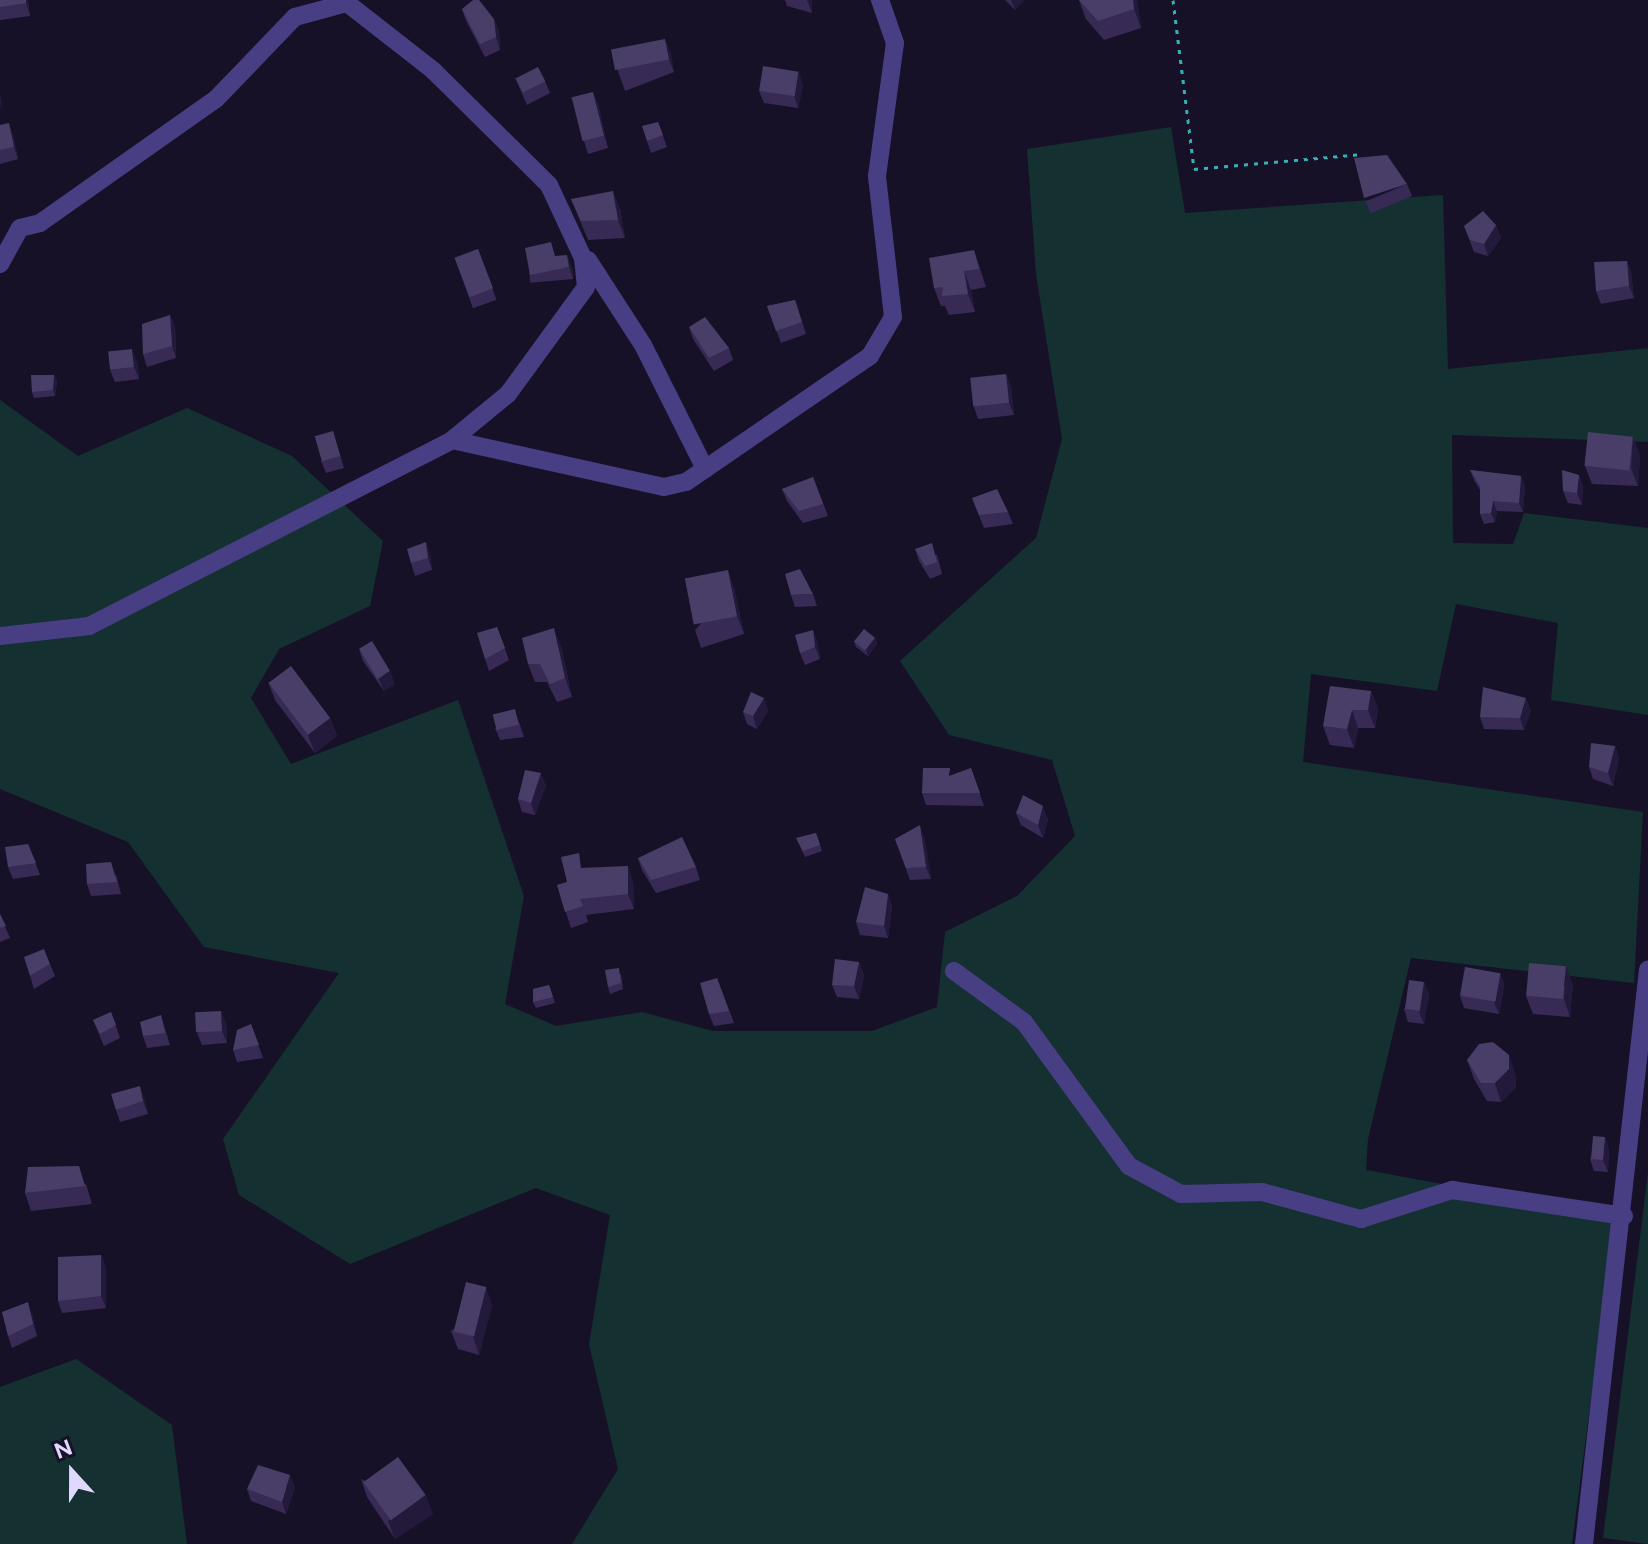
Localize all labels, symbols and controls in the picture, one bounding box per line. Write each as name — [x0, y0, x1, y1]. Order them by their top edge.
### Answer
north arrow — [32, 1432, 112, 1512]
text: N — [50, 1433, 76, 1465]

